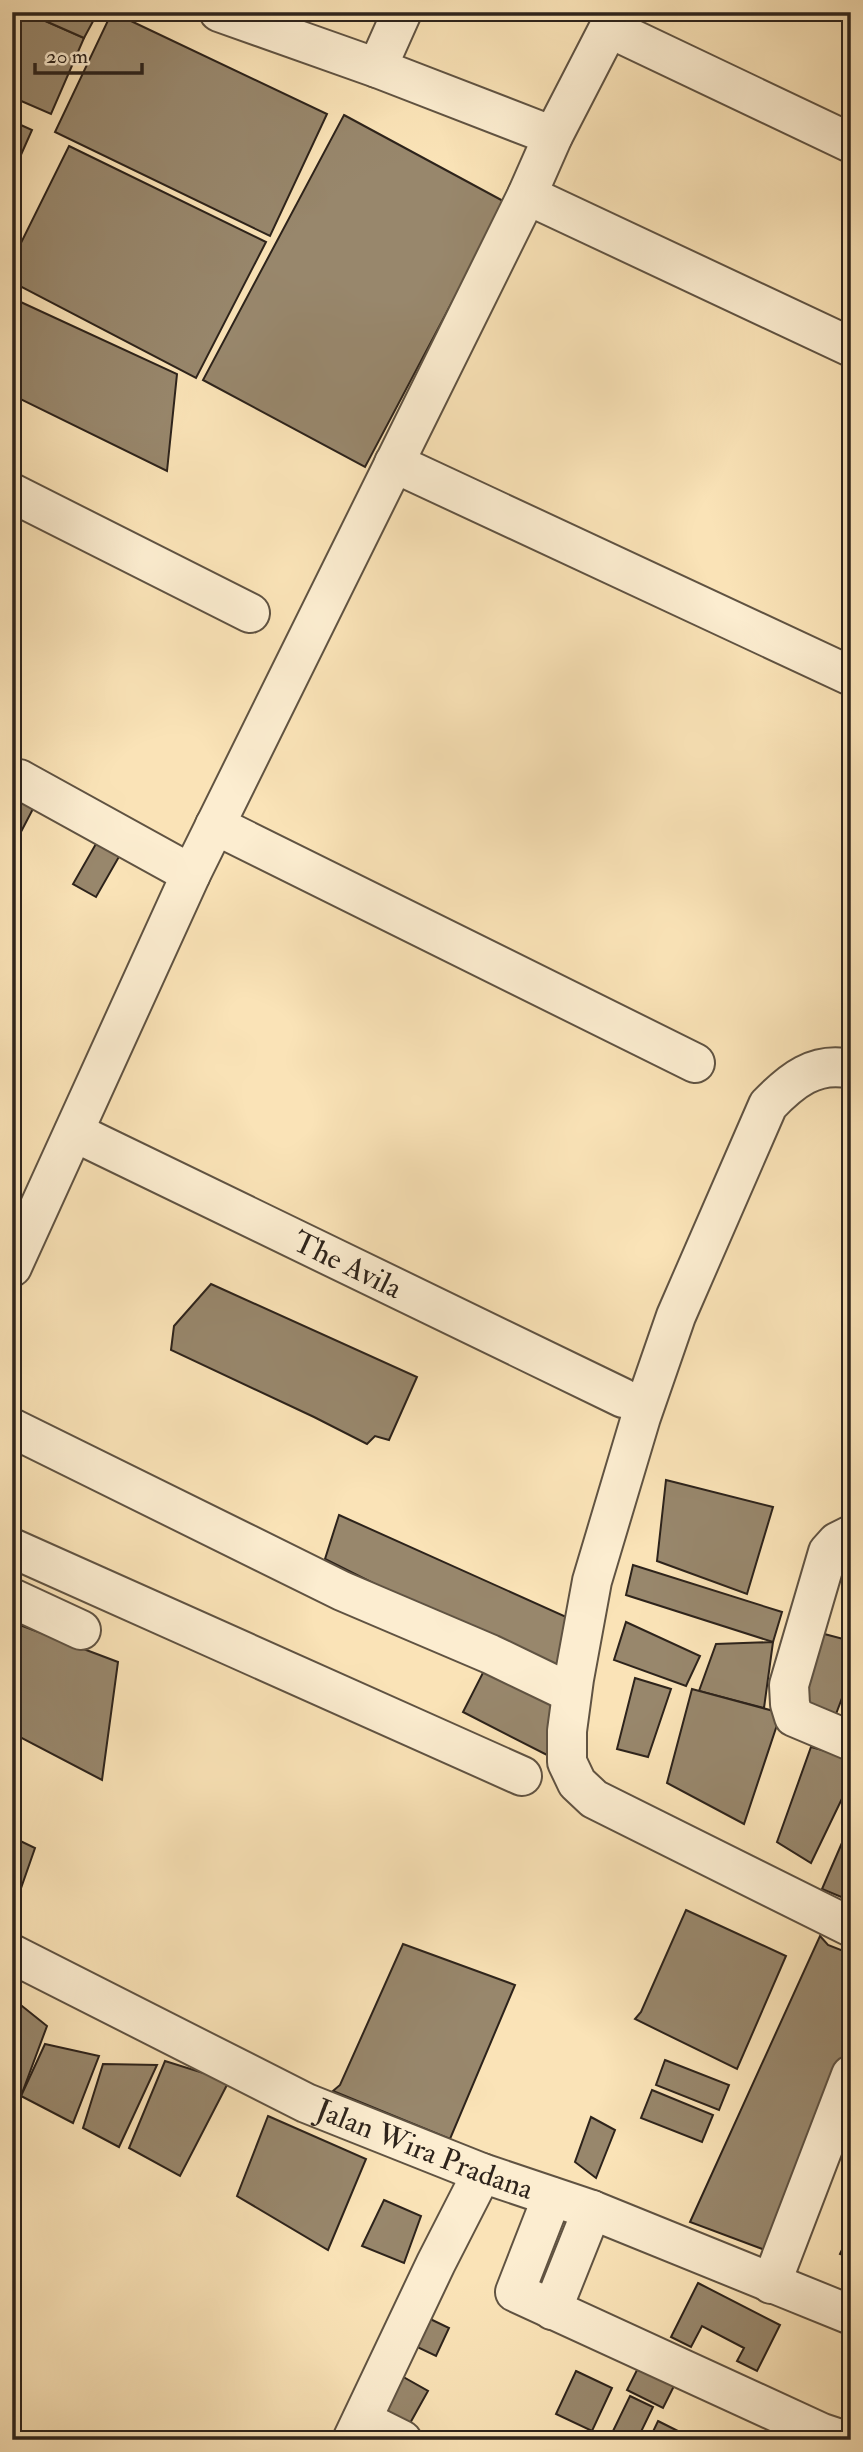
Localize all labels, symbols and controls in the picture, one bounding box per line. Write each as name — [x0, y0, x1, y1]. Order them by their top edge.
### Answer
scale bar — [35, 32, 142, 76]
text: 20 m — [46, 43, 88, 70]
street label: The Avila — [287, 1223, 409, 1307]
street label: Jalan Wira Pradana — [310, 2090, 539, 2208]

